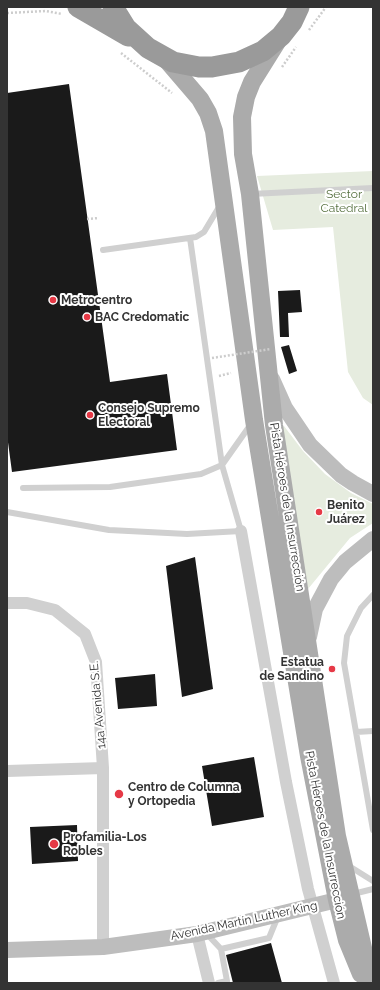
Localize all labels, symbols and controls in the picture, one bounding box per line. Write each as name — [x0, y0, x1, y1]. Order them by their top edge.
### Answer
park label: Sector Catedral — [320, 187, 368, 215]
place label: Metrocentro — [61, 293, 132, 307]
marker: Metrocentro — [48, 295, 58, 305]
place label: BAC Credomatic — [95, 310, 189, 324]
marker: BAC Credomatic — [82, 312, 92, 322]
place label: Consejo Supremo Electoral — [98, 401, 200, 429]
marker: Consejo Supremo Electoral — [85, 410, 95, 420]
street label: Pista Héroes de la Insurrección — [267, 422, 307, 592]
place label: Benito Juárez — [327, 498, 365, 526]
marker: Benito Juárez — [314, 507, 324, 517]
place label: Estatua de Sandino — [259, 655, 324, 683]
street label: 14a Avenida S.E. — [87, 661, 109, 749]
marker: Estatua de Sandino — [327, 664, 337, 674]
street label: Pista Héroes de la Insurrección — [302, 750, 348, 920]
place label: Centro de Columna y Ortopedia — [128, 780, 240, 808]
marker: Centro de Columna y Ortopedia — [113, 788, 125, 800]
place label: Profamilia-Los Robles — [63, 830, 147, 858]
marker: Profamilia-Los Robles — [48, 838, 60, 850]
street label: Avenida Martín Luther King — [169, 898, 319, 944]

